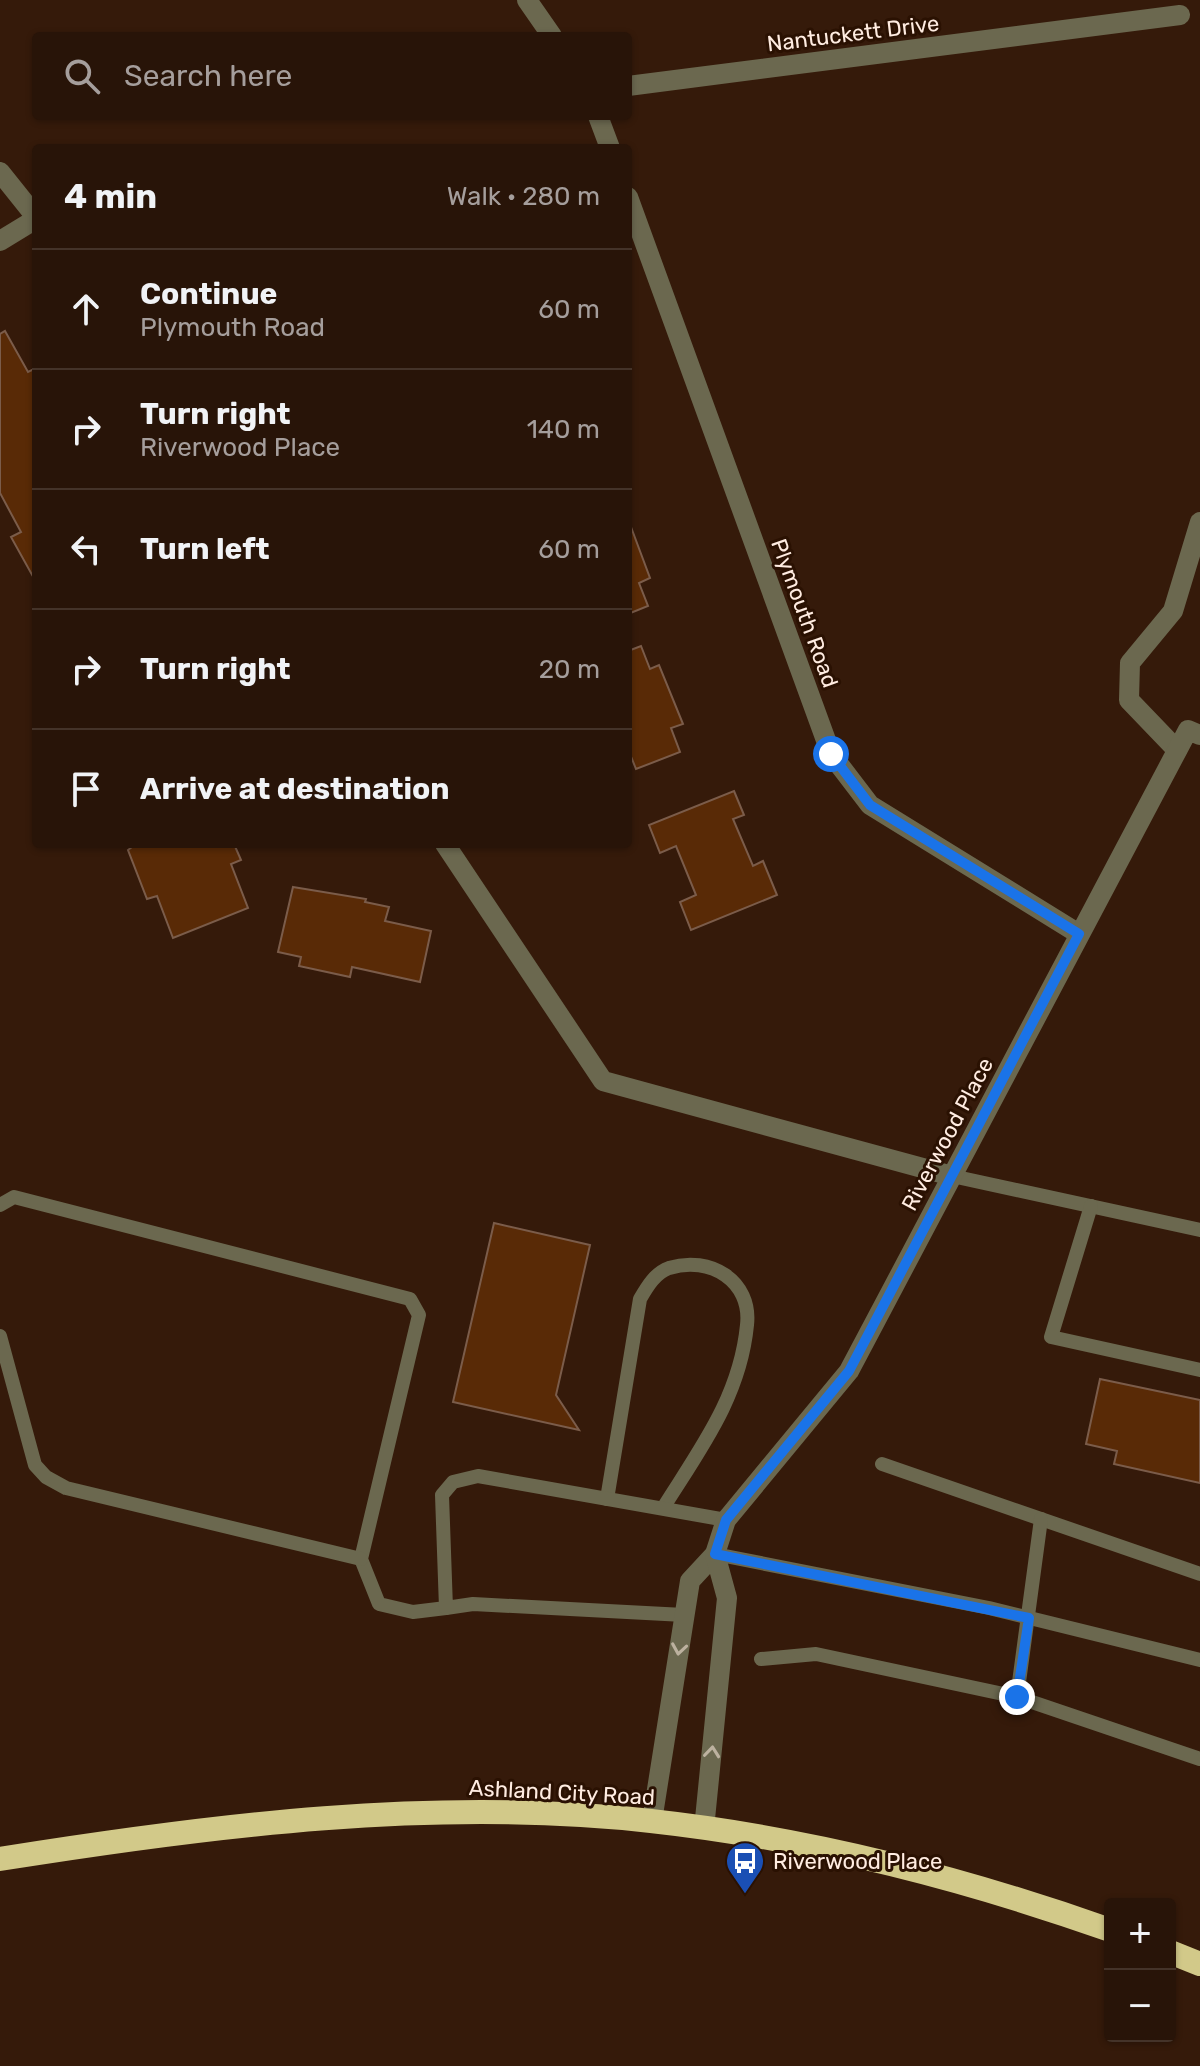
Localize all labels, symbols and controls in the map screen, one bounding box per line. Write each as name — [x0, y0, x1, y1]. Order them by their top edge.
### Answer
street label: Nantuckett Drive — [765, 10, 941, 57]
search box — [32, 32, 632, 120]
icon: search — [60, 54, 104, 98]
text: Search here — [124, 58, 292, 94]
text: 4 min — [64, 176, 157, 217]
text: Walk · 280 m — [447, 181, 600, 212]
text: Continue — [140, 276, 277, 312]
icon: ahead — [64, 287, 108, 331]
text: 60 m — [538, 294, 600, 325]
text: Plymouth Road — [140, 312, 325, 343]
text: Turn right — [140, 396, 291, 432]
icon: right — [64, 407, 108, 451]
text: 140 m — [527, 414, 600, 445]
text: Riverwood Place — [140, 432, 340, 463]
icon: left — [64, 527, 108, 571]
text: Turn left — [140, 531, 270, 567]
text: 60 m — [538, 534, 600, 565]
street label: Plymouth Road — [765, 535, 844, 691]
icon: right — [64, 647, 108, 691]
text: Turn right — [140, 651, 291, 687]
text: 20 m — [539, 654, 600, 685]
route start — [813, 736, 849, 772]
icon: arrive — [64, 767, 108, 811]
text: Arrive at destination — [140, 771, 450, 807]
street label: Riverwood Place — [896, 1053, 999, 1215]
one-way arrow — [671, 1642, 688, 1656]
route end — [999, 1679, 1035, 1715]
one-way arrow — [703, 1745, 720, 1758]
street label: Ashland City Road — [468, 1774, 656, 1811]
bus stop icon: Riverwood Place — [724, 1840, 766, 1895]
place label: Riverwood Place — [773, 1848, 942, 1875]
map controls — [1104, 1898, 1176, 2042]
button: + — [1104, 1898, 1176, 1970]
button: − — [1104, 1970, 1176, 2042]

